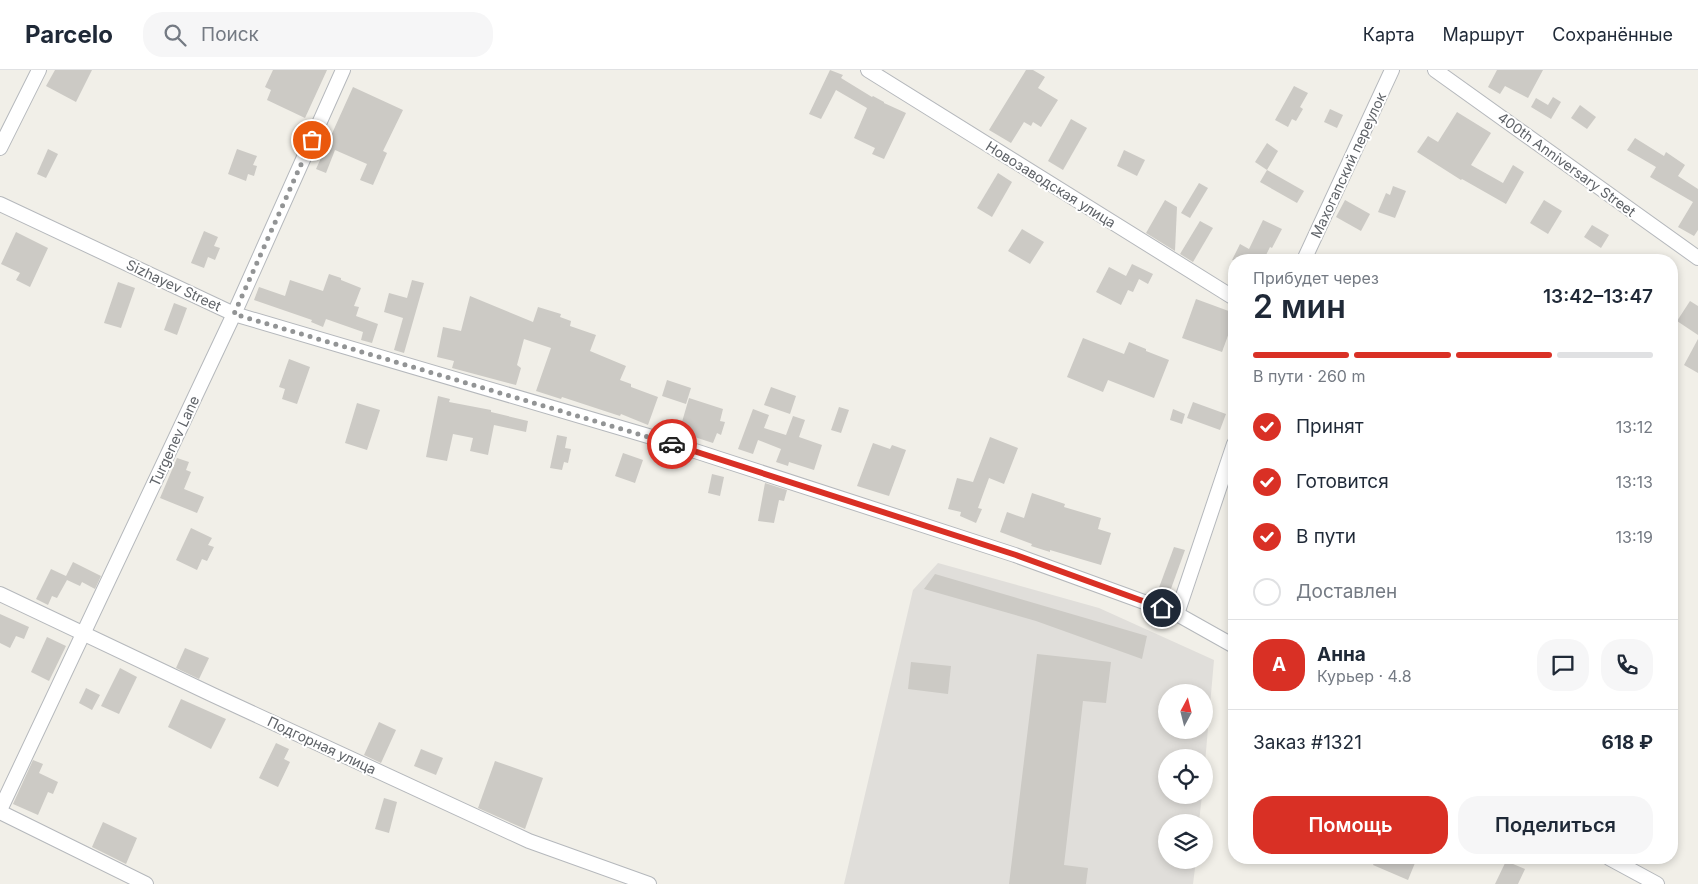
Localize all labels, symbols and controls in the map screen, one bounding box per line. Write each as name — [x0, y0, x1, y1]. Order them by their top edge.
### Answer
search box — [143, 12, 493, 57]
text: Parcelo — [25, 20, 113, 49]
icon: search — [161, 21, 189, 49]
text: Поиск — [201, 23, 259, 46]
text: Карта — [1363, 24, 1415, 45]
text: Маршрут — [1443, 24, 1524, 45]
text: Сохранённые — [1552, 24, 1673, 45]
street label: Махогапский переулок — [1307, 89, 1389, 240]
street label: 400th Anniversary Street — [1495, 108, 1640, 220]
pin — [291, 119, 333, 161]
icon: bag — [298, 126, 326, 154]
street label: Новозаводская улица — [983, 137, 1119, 231]
street label: Sizhayev Street — [124, 256, 225, 315]
text: Прибудет через — [1253, 268, 1379, 288]
text: 13:42–13:47 — [1543, 285, 1653, 308]
text: 2 мин — [1253, 287, 1346, 326]
text: В пути · 260 m — [1253, 366, 1365, 386]
street label: Turgenev Lane — [146, 393, 202, 489]
icon: check — [1253, 413, 1281, 441]
text: Принят — [1296, 415, 1364, 438]
text: 13:12 — [1616, 417, 1653, 437]
courier — [647, 419, 697, 469]
icon: car — [658, 430, 686, 458]
icon: check — [1253, 468, 1281, 496]
text: Готовится — [1296, 470, 1389, 493]
text: 13:13 — [1616, 472, 1653, 492]
icon: check — [1253, 523, 1281, 551]
text: В пути — [1296, 525, 1356, 548]
text: 13:19 — [1616, 527, 1653, 547]
text: Доставлен — [1296, 580, 1397, 603]
pin — [1141, 587, 1183, 629]
icon: home — [1148, 594, 1176, 622]
button: chat — [1537, 639, 1589, 691]
button: phone — [1601, 639, 1653, 691]
text: Анна — [1317, 643, 1366, 666]
text: А — [1272, 653, 1286, 676]
text: Курьер · 4.8 — [1317, 666, 1412, 686]
north arrow — [1158, 684, 1212, 739]
map controls — [1158, 684, 1213, 869]
street label: Подгорная улица — [265, 712, 379, 778]
text: Заказ #1321 — [1253, 731, 1362, 754]
text: 618 ₽ — [1602, 731, 1653, 754]
button: locate — [1158, 749, 1213, 804]
button: Помощь — [1253, 796, 1448, 854]
button: Поделиться — [1458, 796, 1653, 854]
button: layers — [1158, 814, 1213, 869]

